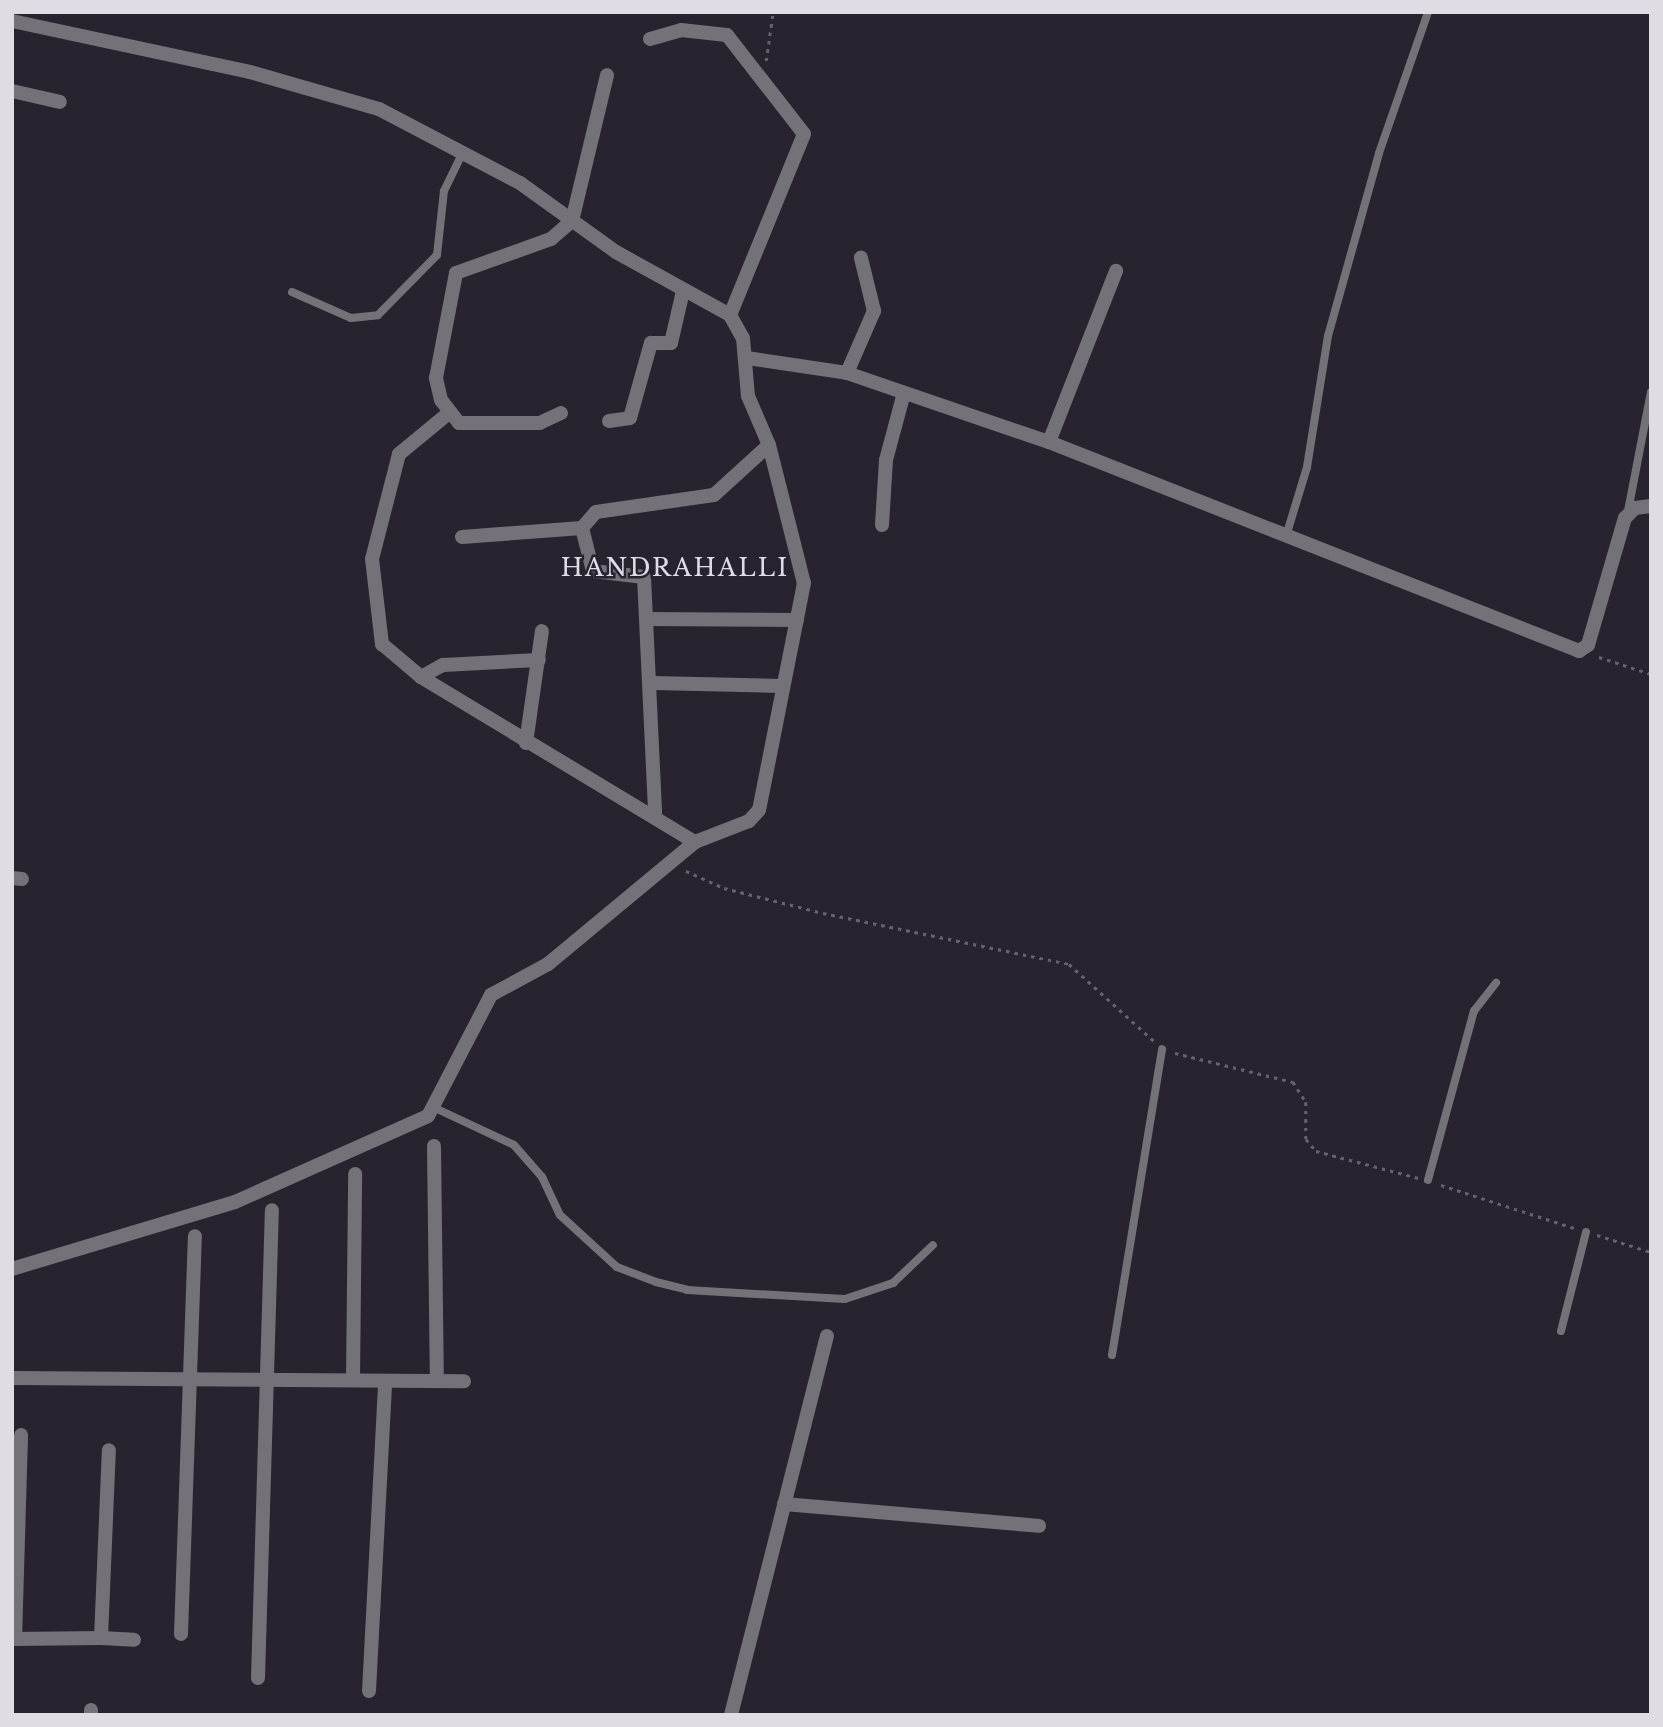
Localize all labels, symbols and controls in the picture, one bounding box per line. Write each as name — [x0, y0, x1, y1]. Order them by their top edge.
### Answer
district label: HANDRAHALLI — [562, 554, 788, 582]

